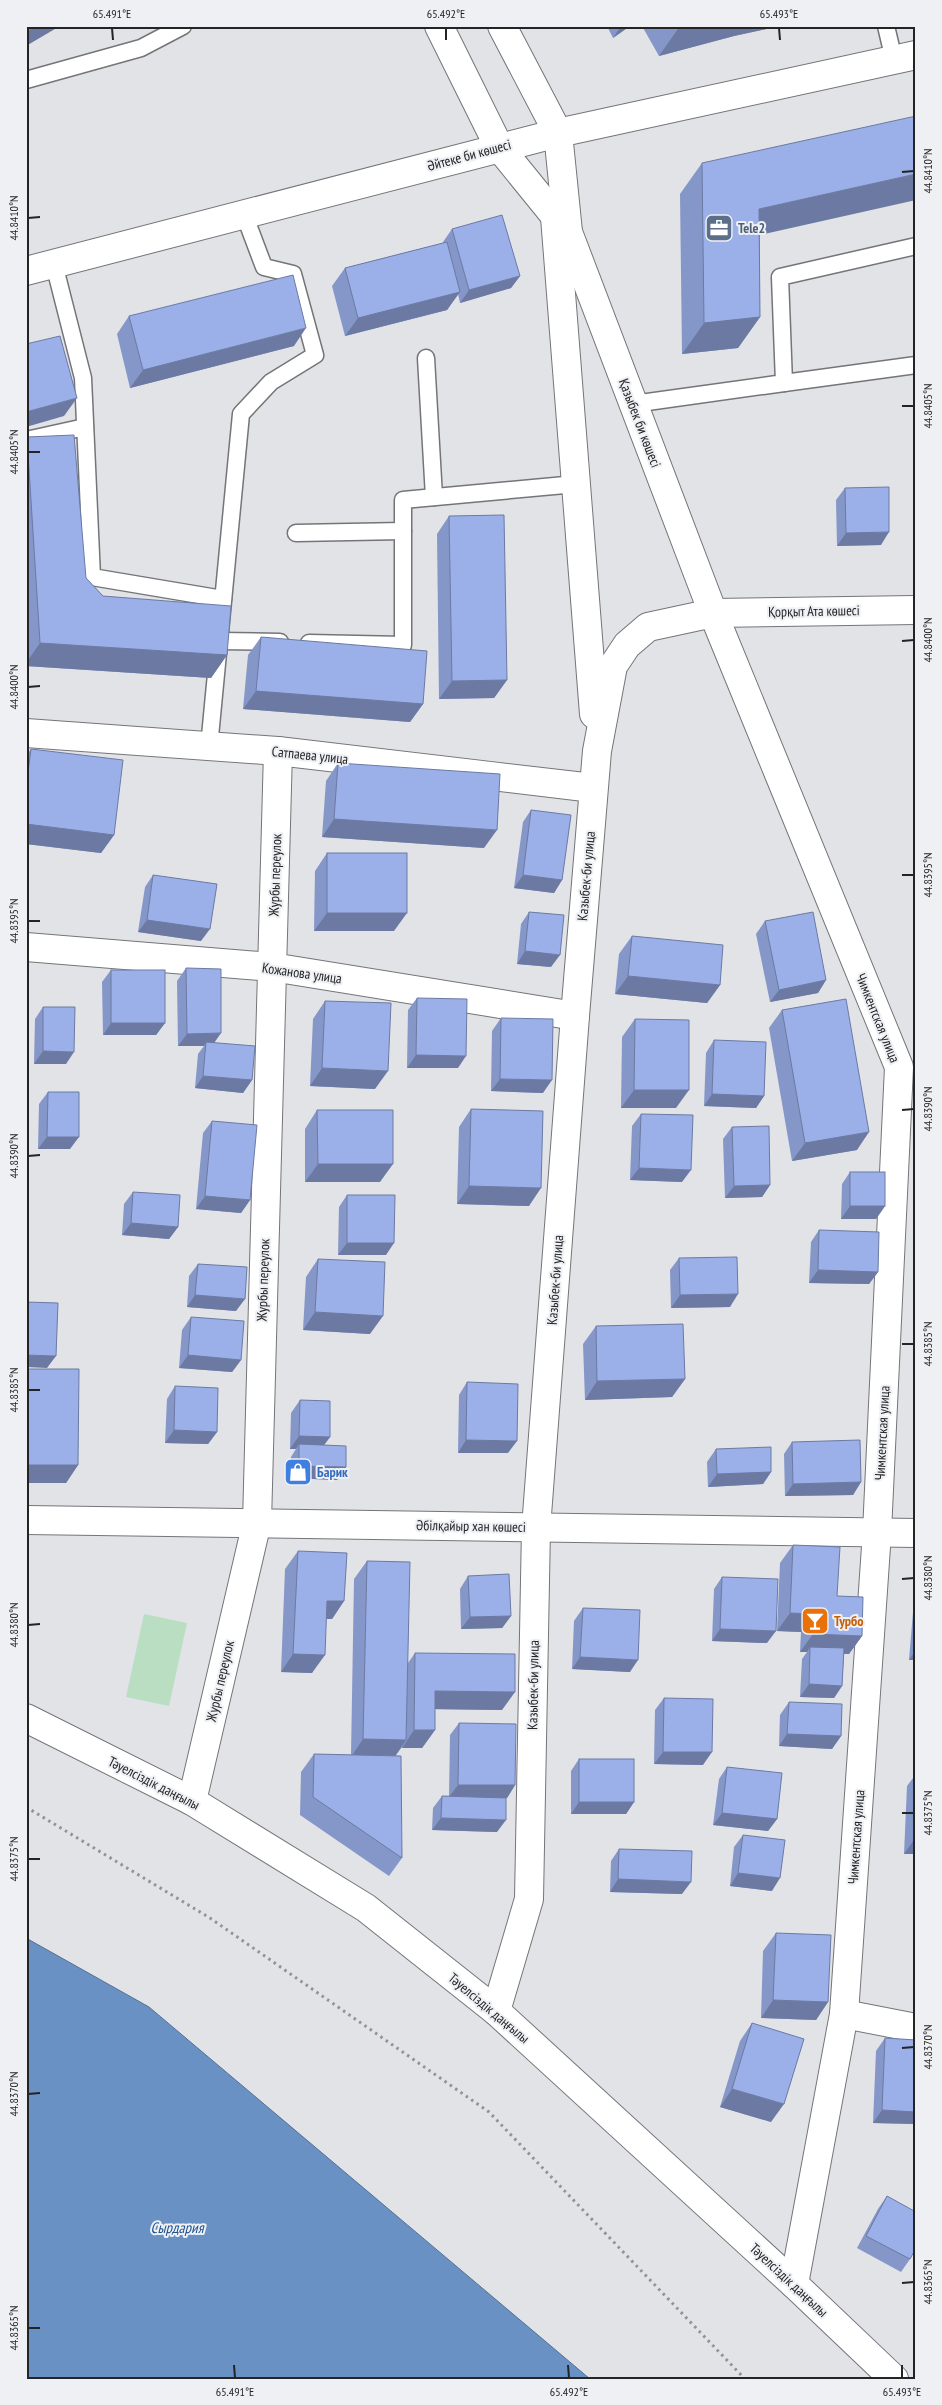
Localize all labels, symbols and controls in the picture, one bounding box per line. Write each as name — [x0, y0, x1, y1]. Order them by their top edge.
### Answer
text: 65.491°E — [93, 6, 131, 21]
text: 65.492°E — [427, 6, 465, 21]
text: 65.493°E — [760, 6, 798, 21]
street label: Әйтеке би көшесі — [425, 135, 513, 175]
text: 44.8410°N — [920, 148, 935, 194]
text: 44.8410°N — [6, 195, 21, 241]
office icon: Tele2 — [704, 213, 734, 243]
place label: Tele2 — [738, 219, 765, 237]
street label: Қазыбек би көшесі — [615, 376, 665, 470]
text: 44.8405°N — [920, 383, 935, 429]
text: 44.8405°N — [6, 429, 21, 475]
street label: Қорқыт Ата көшесі — [768, 601, 860, 621]
text: 44.8400°N — [920, 617, 935, 663]
text: 44.8400°N — [6, 664, 21, 710]
street label: Сатпаева улица — [271, 742, 349, 768]
street label: Казыбек-би улица — [573, 830, 599, 922]
street label: Журбы переулок — [265, 833, 285, 918]
text: 44.8395°N — [920, 852, 935, 898]
text: 44.8395°N — [6, 898, 21, 944]
street label: Кожанова улица — [261, 958, 343, 988]
street label: Чимкентская улица — [852, 971, 904, 1065]
text: 44.8390°N — [920, 1086, 935, 1132]
text: 44.8390°N — [6, 1133, 21, 1179]
street label: Казыбек-би улица — [543, 1234, 567, 1326]
street label: Журбы переулок — [253, 1238, 273, 1323]
text: 44.8385°N — [920, 1321, 935, 1367]
text: 44.8385°N — [6, 1367, 21, 1413]
street label: Чимкентская улица — [871, 1385, 893, 1481]
shop icon: Барик — [283, 1457, 313, 1487]
place label: Барик — [317, 1463, 348, 1481]
street label: Әбілқайыр хан көшесі — [416, 1516, 526, 1536]
text: 44.8380°N — [920, 1555, 935, 1601]
text: 44.8380°N — [6, 1602, 21, 1648]
bar icon: Турбо — [800, 1606, 830, 1636]
place label: Турбо — [834, 1612, 863, 1630]
street label: Журбы переулок — [202, 1638, 238, 1724]
street label: Казыбек-би улица — [523, 1640, 543, 1730]
street label: Тәуелсіздік даңғылы — [105, 1752, 203, 1814]
street label: Чимкентская улица — [844, 1789, 868, 1885]
text: 44.8375°N — [920, 1790, 935, 1836]
text: 44.8375°N — [6, 1836, 21, 1882]
street label: Тәуелсіздік даңғылы — [445, 1969, 533, 2047]
text: 44.8370°N — [920, 2024, 935, 2070]
text: 44.8370°N — [6, 2071, 21, 2117]
water label: Сырдария — [151, 2218, 205, 2237]
street label: Тәуелсіздік даңғылы — [746, 2239, 832, 2321]
text: 44.8365°N — [920, 2259, 935, 2305]
text: 44.8365°N — [6, 2305, 21, 2351]
text: 65.491°E — [216, 2384, 254, 2399]
text: 65.492°E — [550, 2384, 588, 2399]
text: 65.493°E — [883, 2384, 921, 2399]

